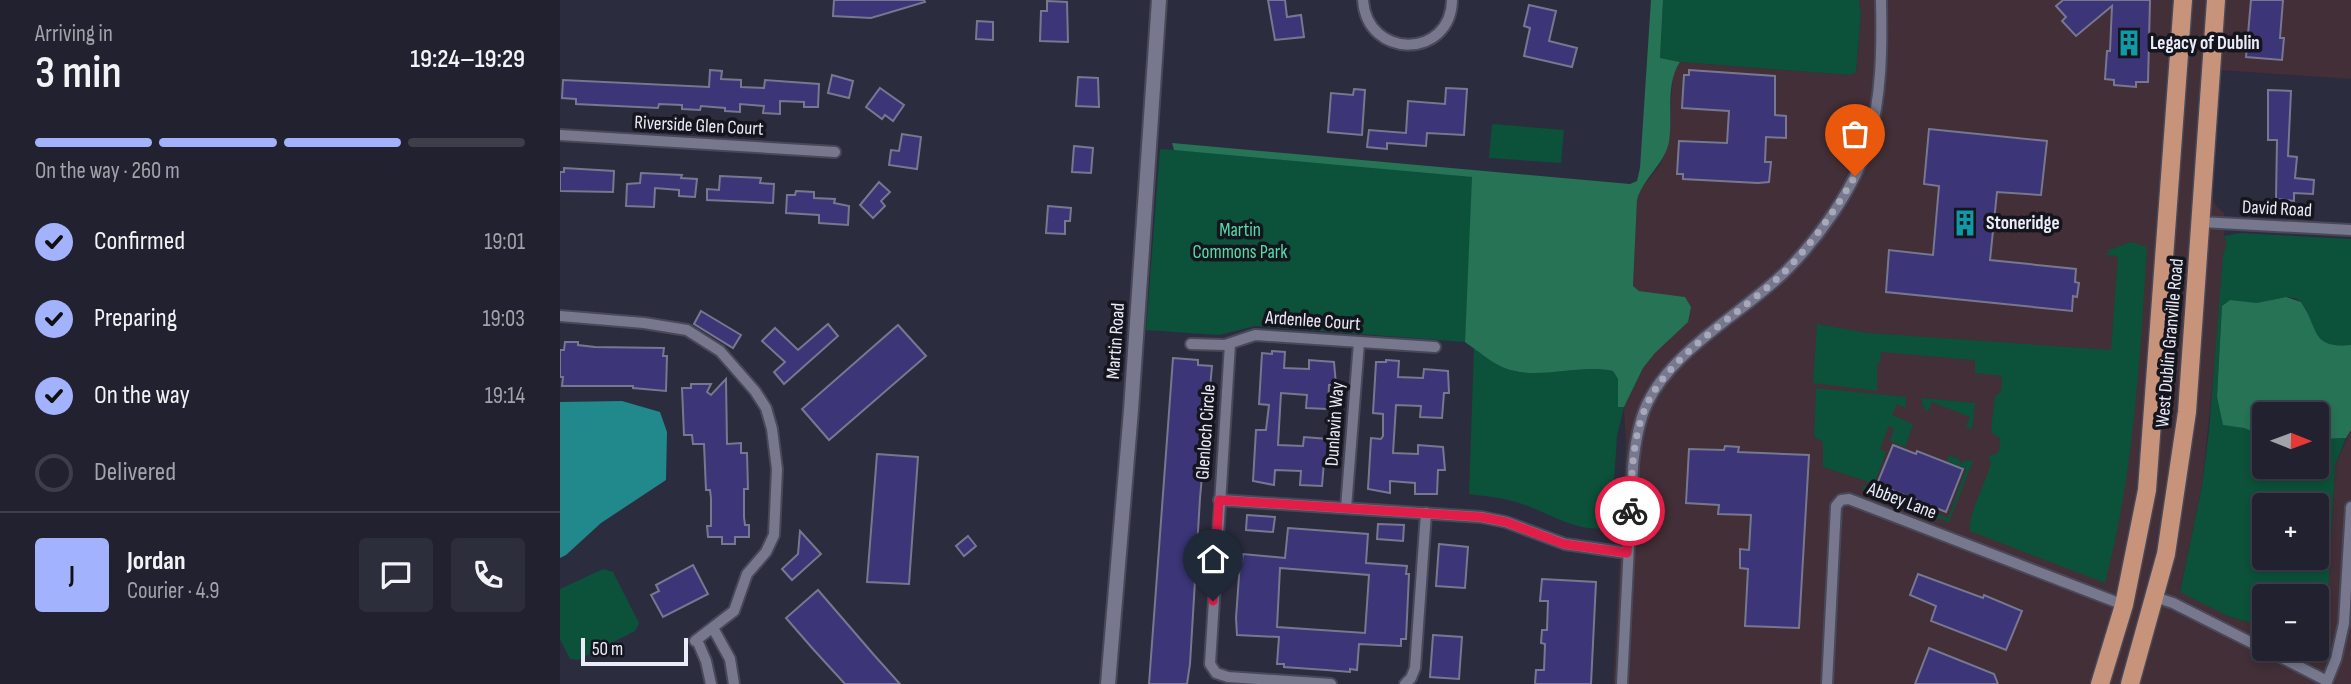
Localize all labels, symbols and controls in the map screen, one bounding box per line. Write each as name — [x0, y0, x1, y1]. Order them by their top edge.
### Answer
text: Arriving in — [35, 20, 113, 48]
building icon: Legacy of Dublin — [2114, 28, 2144, 58]
place label: Legacy of Dublin — [2150, 32, 2260, 55]
text: 19:24–19:29 — [410, 44, 525, 75]
text: 3 min — [35, 46, 122, 101]
pin — [1825, 104, 1885, 176]
street label: Riverside Glen Court — [634, 111, 764, 141]
icon: bag — [1836, 115, 1874, 153]
text: On the way · 260 m — [35, 157, 180, 185]
street label: David Road — [2242, 196, 2312, 222]
building icon: Stoneridge — [1950, 208, 1980, 238]
place label: Stoneridge — [1986, 212, 2060, 235]
park label: Martin Commons Park — [1193, 219, 1288, 264]
icon: check — [35, 223, 73, 261]
text: Confirmed — [94, 226, 185, 257]
text: 19:01 — [484, 228, 525, 256]
street label: West Dublin Granville Road — [2151, 258, 2189, 428]
icon: check — [35, 300, 73, 338]
street label: Martin Road — [1102, 302, 1130, 380]
text: Preparing — [94, 303, 177, 334]
text: 19:03 — [483, 305, 525, 333]
street label: Ardenlee Court — [1264, 306, 1362, 336]
icon: check — [35, 377, 73, 415]
text: On the way — [94, 380, 190, 411]
street label: Dunlavin Way — [1321, 380, 1349, 467]
text: 19:14 — [485, 382, 525, 410]
street label: Glenloch Circle — [1191, 383, 1221, 481]
north arrow — [2252, 402, 2329, 480]
map controls — [2252, 402, 2329, 661]
text: Delivered — [94, 457, 176, 488]
courier — [1595, 476, 1665, 546]
street label: Abbey Lane — [1863, 477, 1940, 525]
icon: bike — [1611, 492, 1649, 530]
button: + — [2252, 493, 2329, 570]
pin — [1183, 529, 1243, 601]
button: chat — [359, 538, 433, 612]
button: phone — [451, 538, 525, 612]
icon: home — [1194, 540, 1232, 578]
text: Jordan — [127, 546, 185, 577]
text: J — [69, 560, 75, 591]
text: Courier · 4.9 — [127, 577, 219, 605]
button: − — [2252, 584, 2329, 661]
scale bar — [581, 635, 688, 667]
text: 50 m — [592, 638, 623, 661]

